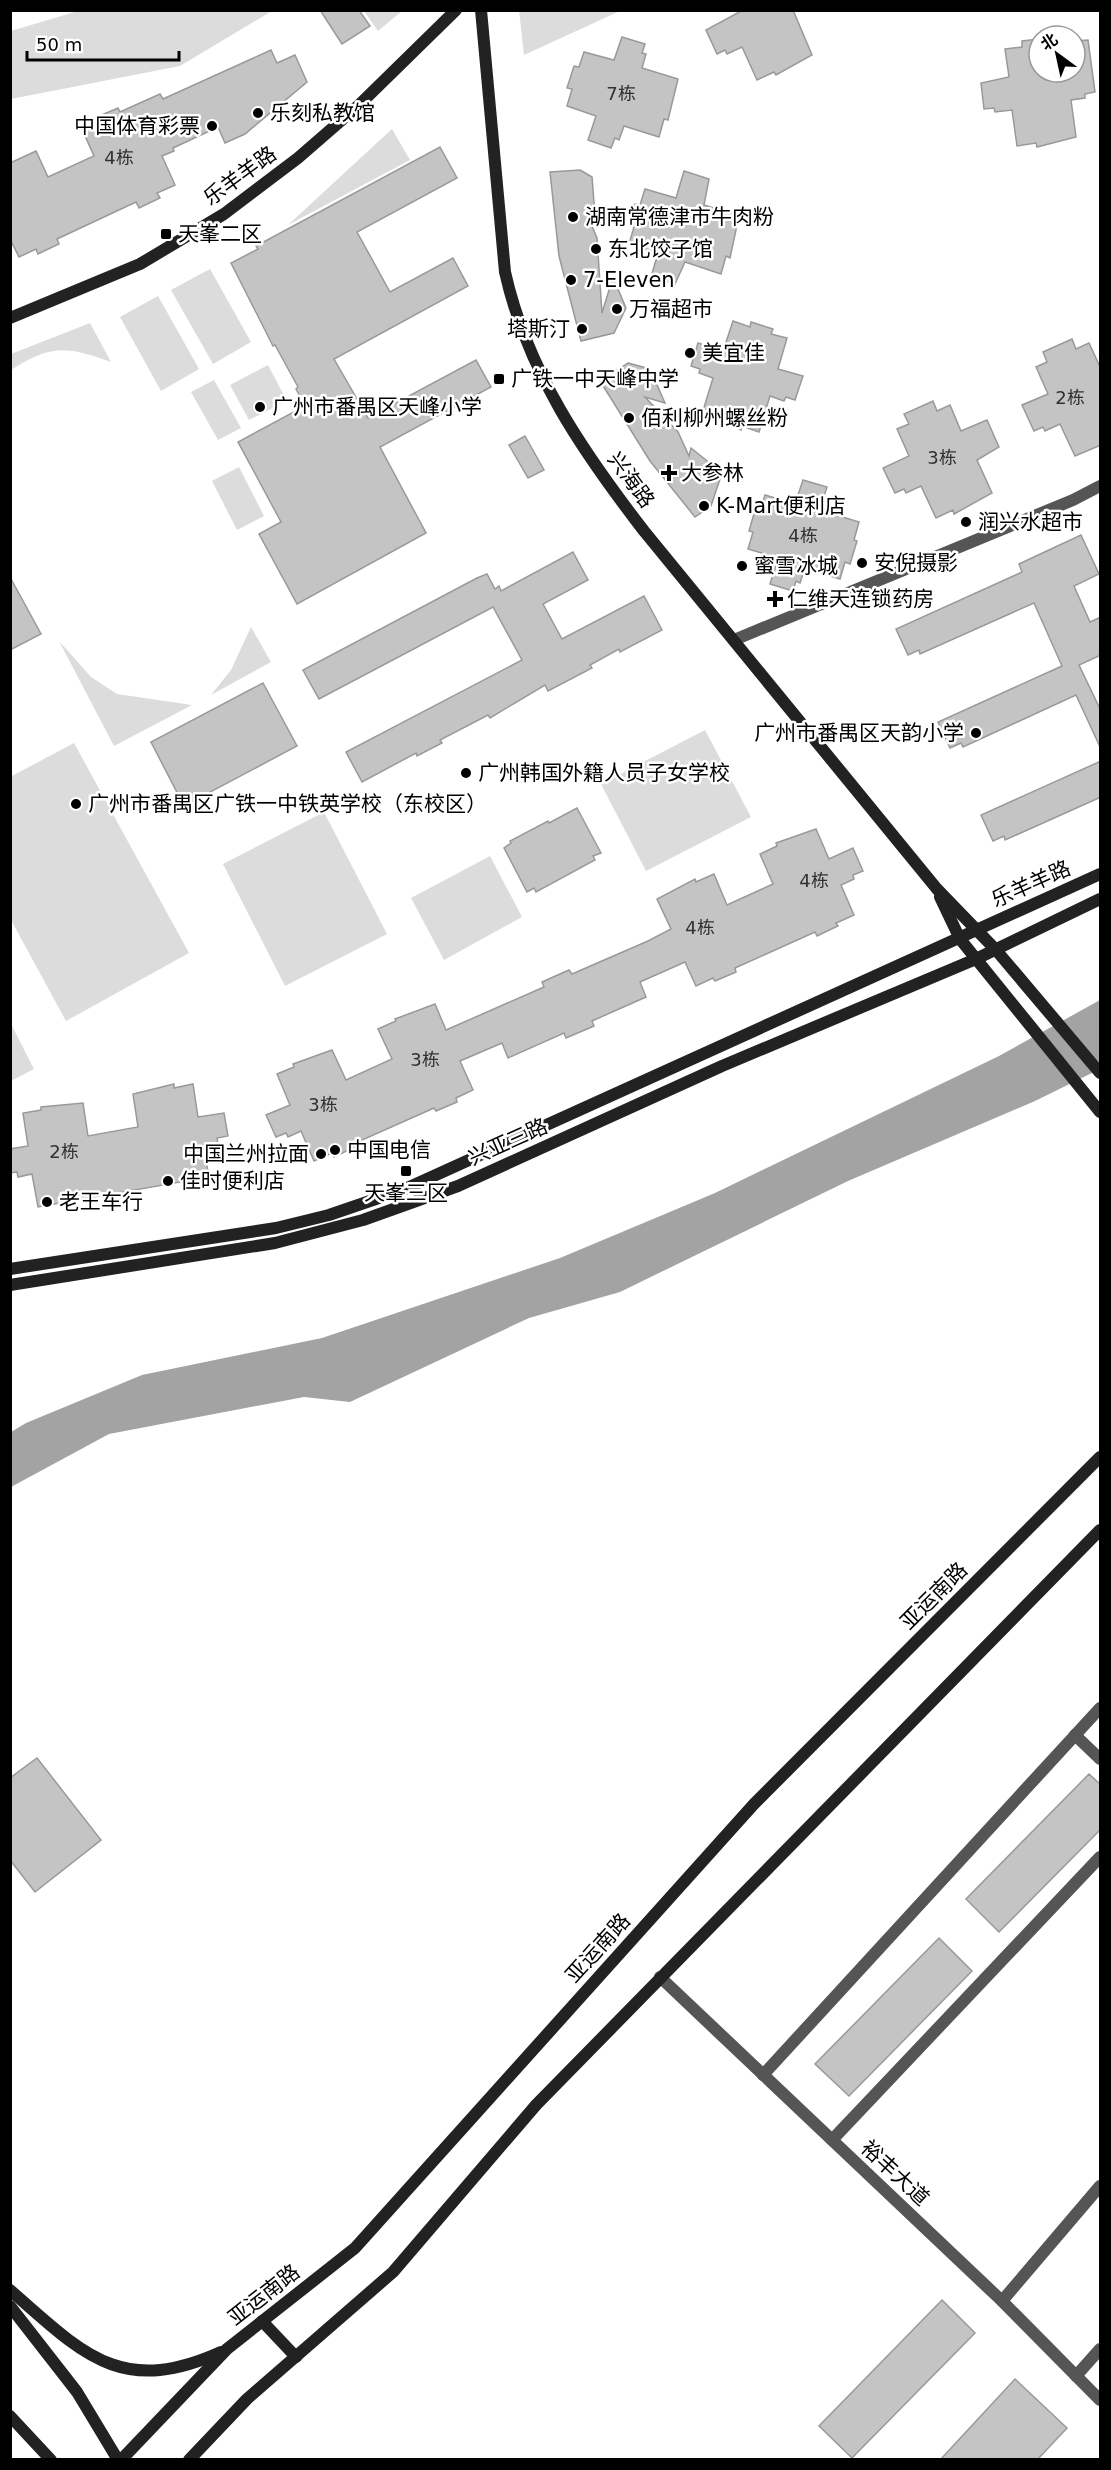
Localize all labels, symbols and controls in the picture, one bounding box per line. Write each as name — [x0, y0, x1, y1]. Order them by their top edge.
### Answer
scale bar — [27, 24, 178, 62]
north arrow — [1027, 24, 1087, 84]
text: 北 — [1037, 30, 1061, 54]
text: 50 m — [36, 34, 82, 55]
house number: 7栋 — [606, 83, 636, 104]
place label: 乐刻私教馆 — [270, 101, 375, 125]
marker: 乐刻私教馆 — [251, 106, 265, 120]
place label: 中国体育彩票 — [74, 114, 200, 138]
marker: 中国体育彩票 — [205, 119, 219, 133]
street label: 乐羊羊路 — [199, 142, 281, 210]
house number: 4栋 — [104, 147, 134, 168]
place label: 湖南常德津市牛肉粉 — [585, 205, 774, 229]
marker: 湖南常德津市牛肉粉 — [566, 210, 580, 224]
place label: 天峯二区 — [178, 222, 262, 246]
marker: 天峯二区 — [159, 227, 173, 241]
place label: 东北饺子馆 — [608, 237, 713, 261]
marker: 东北饺子馆 — [589, 242, 603, 256]
place label: 7-Eleven — [583, 268, 675, 292]
marker: 7-Eleven — [564, 273, 578, 287]
place label: 万福超市 — [629, 297, 713, 321]
marker: 万福超市 — [610, 302, 624, 316]
place label: 塔斯汀 — [507, 317, 570, 341]
marker: 塔斯汀 — [575, 322, 589, 336]
place label: 美宜佳 — [702, 341, 765, 365]
marker: 美宜佳 — [683, 346, 697, 360]
place label: 广铁一中天峰中学 — [511, 367, 679, 391]
marker: 广铁一中天峰中学 — [492, 372, 506, 386]
house number: 2栋 — [1055, 387, 1085, 408]
place label: 广州市番禺区天峰小学 — [272, 395, 482, 419]
marker: 广州市番禺区天峰小学 — [253, 400, 267, 414]
place label: 佰利柳州螺丝粉 — [641, 406, 788, 430]
marker: 佰利柳州螺丝粉 — [622, 411, 636, 425]
street label: 兴海路 — [603, 447, 659, 513]
house number: 3栋 — [927, 447, 957, 468]
place label: 大参林 — [681, 461, 744, 485]
marker: 大参林 — [662, 466, 676, 480]
place label: K-Mart便利店 — [716, 494, 846, 518]
marker: K-Mart便利店 — [697, 499, 711, 513]
place label: 润兴水超市 — [978, 510, 1083, 534]
marker: 润兴水超市 — [959, 515, 973, 529]
house number: 4栋 — [788, 525, 818, 546]
place label: 安倪摄影 — [874, 551, 958, 575]
place label: 蜜雪冰城 — [754, 554, 838, 578]
marker: 安倪摄影 — [855, 556, 869, 570]
marker: 蜜雪冰城 — [735, 559, 749, 573]
place label: 仁维天连锁药房 — [787, 587, 934, 611]
marker: 仁维天连锁药房 — [768, 592, 782, 606]
place label: 广州市番禺区天韵小学 — [754, 721, 964, 745]
marker: 广州市番禺区天韵小学 — [969, 726, 983, 740]
place label: 广州韩国外籍人员子女学校 — [478, 761, 730, 785]
marker: 广州韩国外籍人员子女学校 — [459, 766, 473, 780]
place label: 广州市番禺区广铁一中铁英学校（东校区） — [88, 792, 487, 816]
marker: 广州市番禺区广铁一中铁英学校（东校区） — [69, 797, 83, 811]
street label: 乐羊羊路 — [988, 856, 1074, 912]
house number: 4栋 — [799, 870, 829, 891]
house number: 4栋 — [685, 917, 715, 938]
house number: 3栋 — [410, 1049, 440, 1070]
house number: 3栋 — [308, 1094, 338, 1115]
street label: 兴亚三路 — [465, 1114, 551, 1170]
place label: 中国电信 — [347, 1138, 431, 1162]
house number: 2栋 — [49, 1141, 79, 1162]
place label: 中国兰州拉面 — [183, 1142, 309, 1166]
marker: 中国电信 — [328, 1143, 342, 1157]
marker: 中国兰州拉面 — [314, 1147, 328, 1161]
marker: 天峯三区 — [399, 1164, 413, 1178]
place label: 佳时便利店 — [180, 1169, 285, 1193]
marker: 佳时便利店 — [161, 1174, 175, 1188]
place label: 天峯三区 — [364, 1181, 448, 1205]
place label: 老王车行 — [59, 1190, 143, 1214]
marker: 老王车行 — [40, 1195, 54, 1209]
street label: 亚运南路 — [896, 1558, 972, 1634]
street label: 亚运南路 — [561, 1909, 635, 1987]
street label: 裕丰大道 — [856, 2136, 934, 2210]
street label: 亚运南路 — [224, 2260, 304, 2330]

